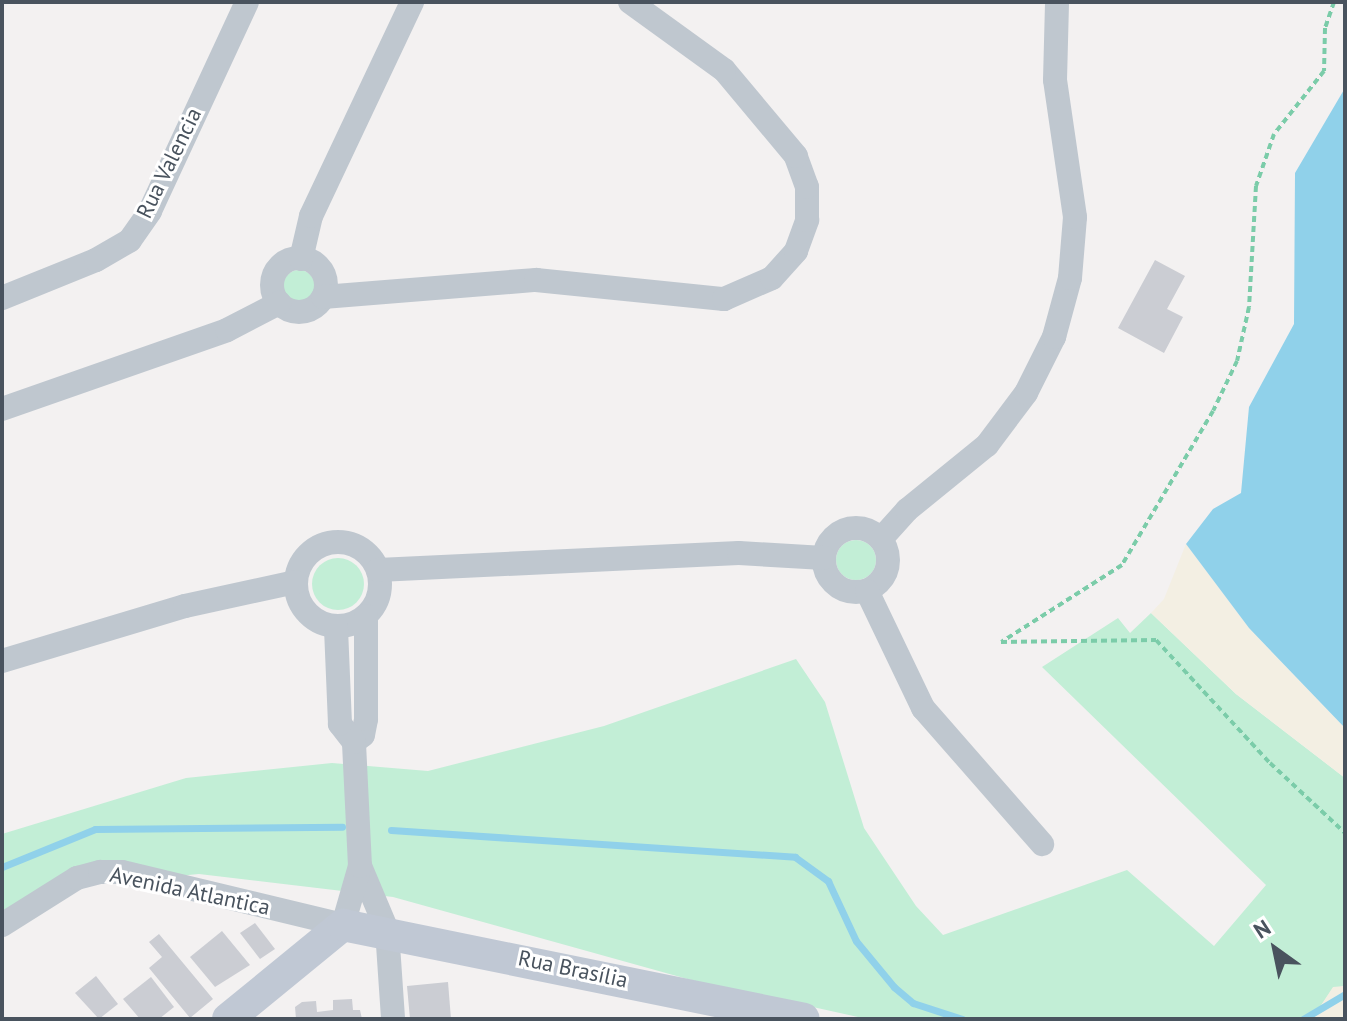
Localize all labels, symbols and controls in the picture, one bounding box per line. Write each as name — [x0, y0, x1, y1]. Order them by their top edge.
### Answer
street label: Rua Valencia — [131, 103, 207, 223]
street label: Avenida Atlantica — [107, 861, 273, 921]
north arrow — [1235, 909, 1315, 989]
text: N — [1248, 913, 1276, 945]
street label: Rua Brasília — [516, 945, 630, 993]

